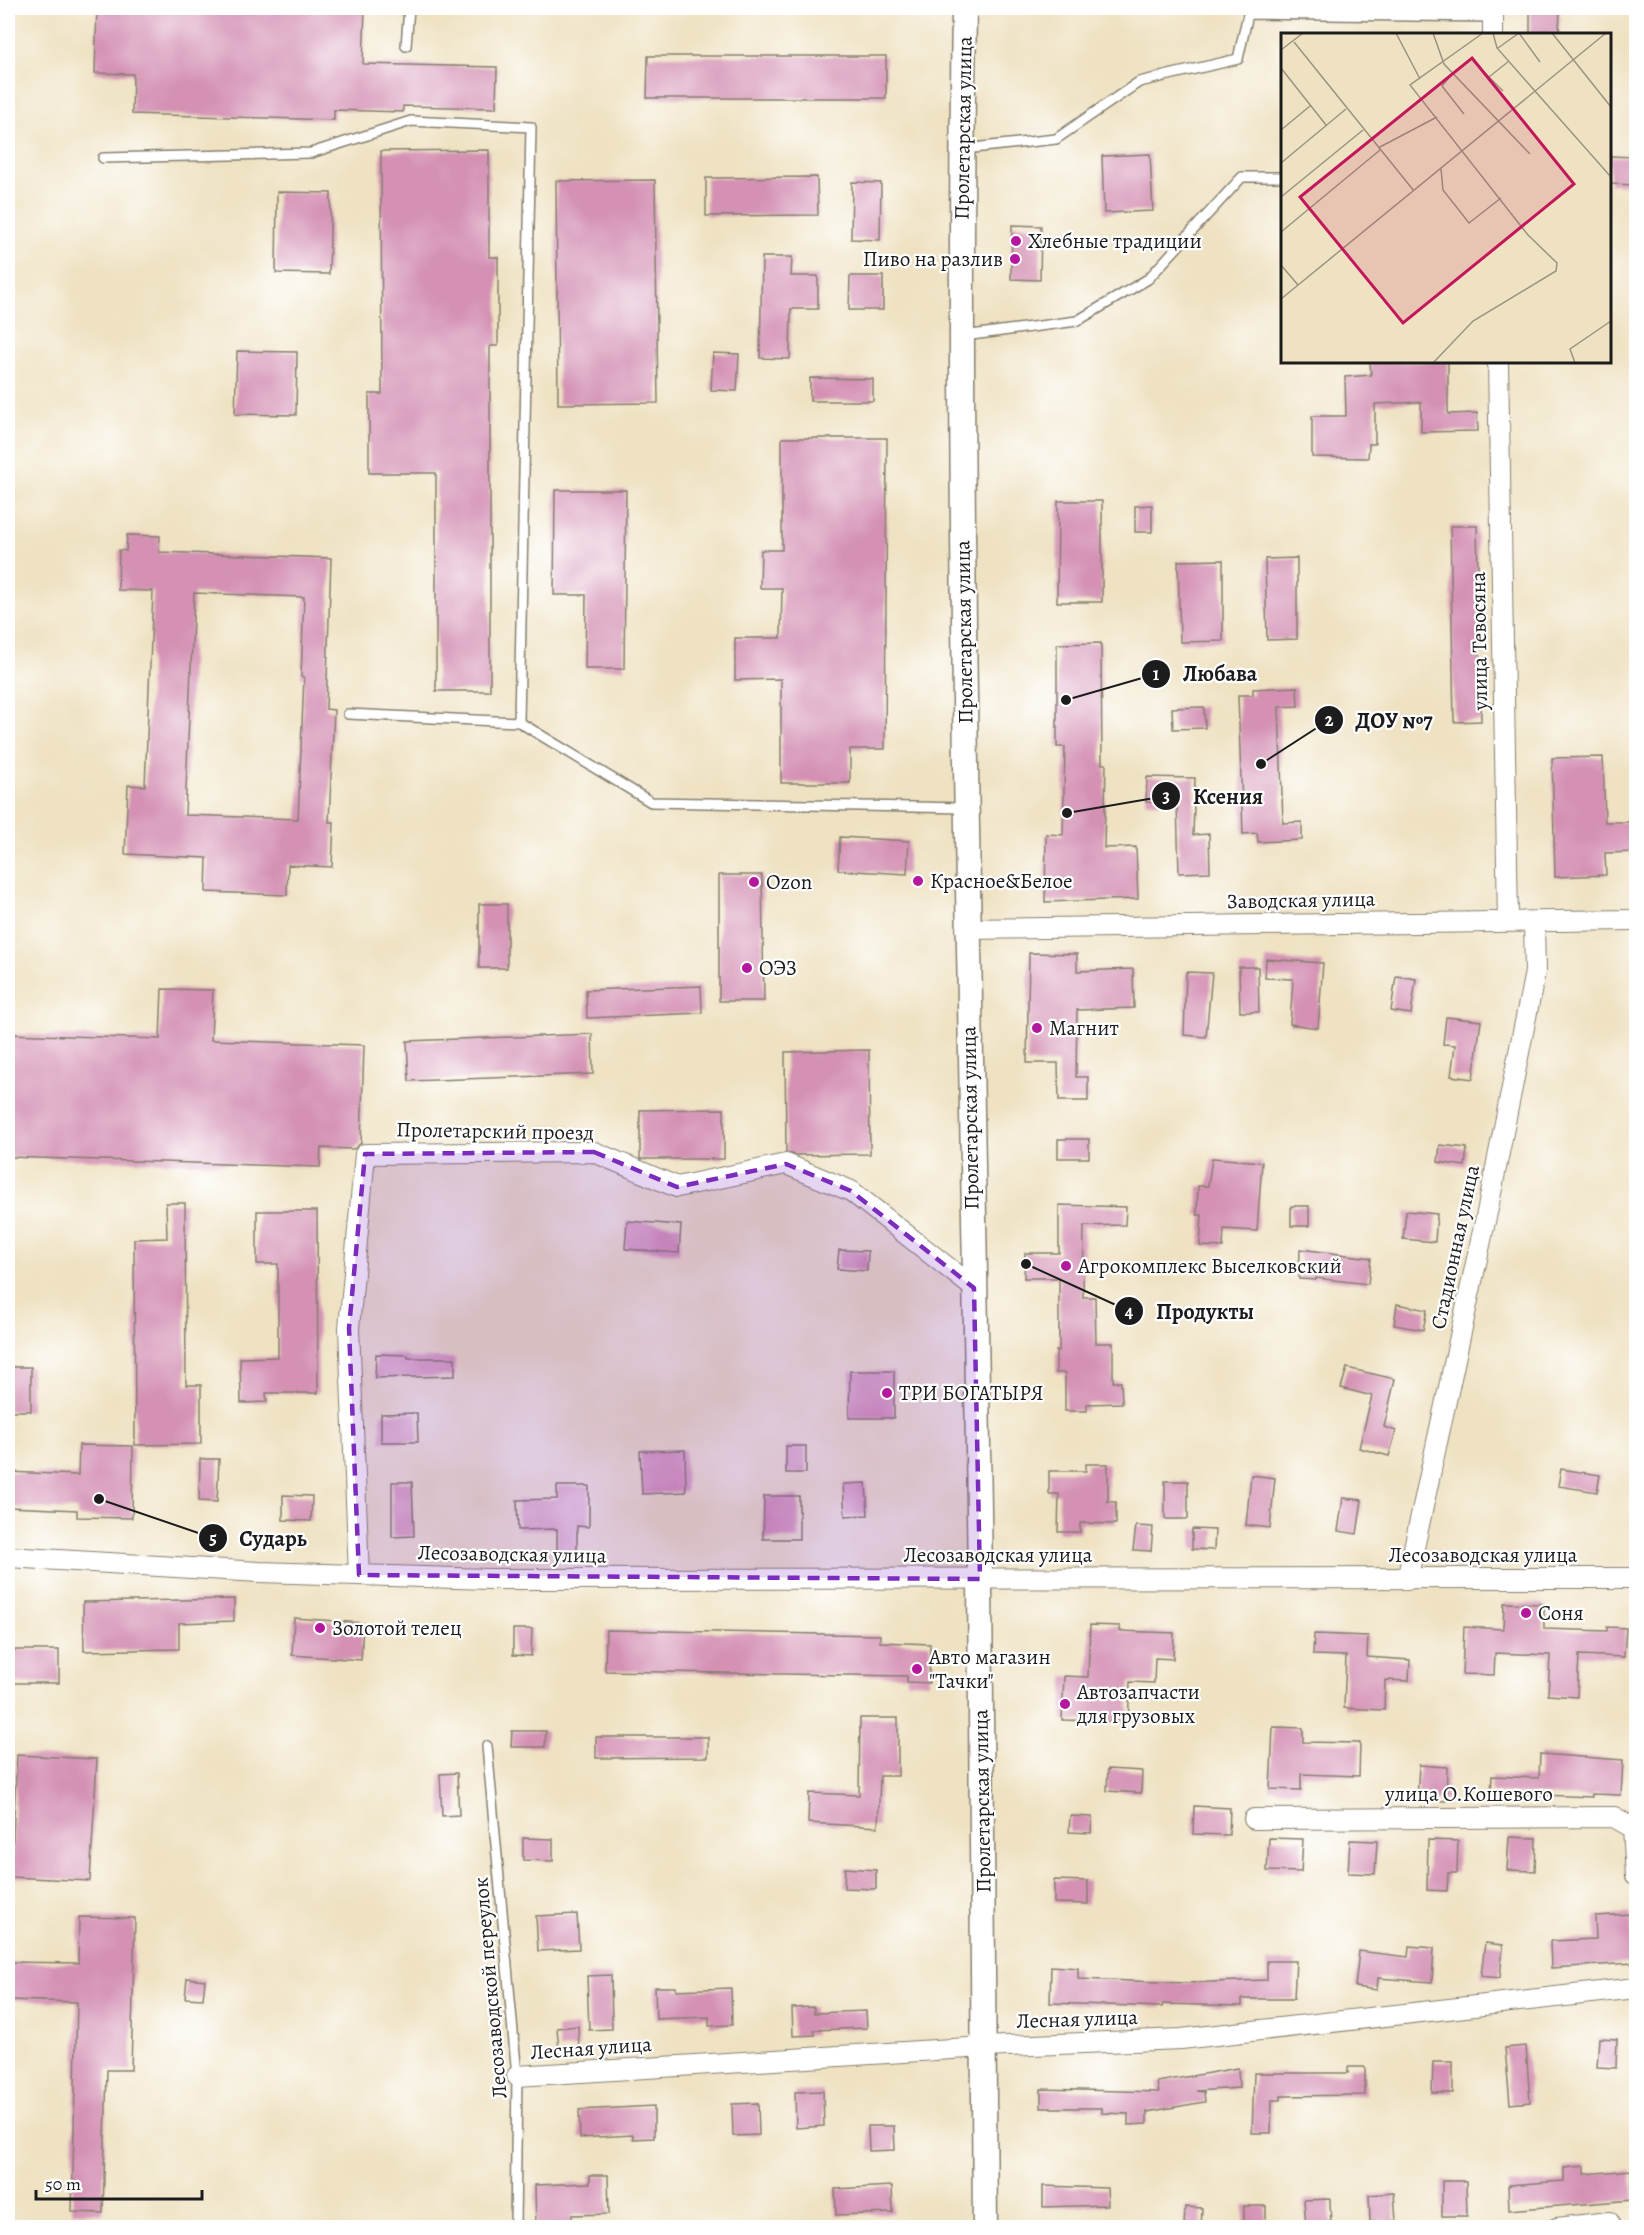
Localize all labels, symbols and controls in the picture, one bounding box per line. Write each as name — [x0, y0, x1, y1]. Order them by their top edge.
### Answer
inset map — [1281, 33, 1611, 363]
street label: Пролетарская улица — [947, 36, 979, 220]
place label: Хлебные традиции — [1028, 227, 1202, 255]
marker: Хлебные традиции — [1009, 234, 1023, 248]
place label: Пиво на разлив — [863, 245, 1003, 273]
marker: Пиво на разлив — [1008, 252, 1022, 266]
street label: Пролетарская улица — [948, 540, 980, 724]
street label: улица Тевосяна — [1464, 571, 1494, 712]
callout: Любава — [1141, 654, 1269, 694]
text: Любава — [1183, 659, 1258, 689]
text: 1 — [1153, 662, 1160, 686]
callout: ДОУ №7 — [1314, 700, 1445, 740]
text: ДОУ №7 — [1355, 706, 1433, 736]
text: 2 — [1325, 708, 1334, 732]
callout: Ксения — [1151, 776, 1276, 816]
text: Ксения — [1193, 782, 1263, 812]
text: 3 — [1162, 784, 1170, 808]
place label: Красное&Белое — [930, 867, 1073, 895]
place label: Ozon — [766, 868, 812, 896]
marker: Красное&Белое — [911, 874, 925, 888]
marker: Ozon — [747, 875, 761, 889]
street label: Заводская улица — [1226, 885, 1376, 915]
place label: ОЭЗ — [759, 954, 797, 982]
marker: ОЭЗ — [740, 961, 754, 975]
place label: Магнит — [1049, 1014, 1119, 1042]
marker: Магнит — [1030, 1021, 1044, 1035]
street label: Пролетарская улица — [954, 1026, 986, 1210]
street label: Пролетарский проезд — [396, 1115, 594, 1147]
street label: Стадионная улица — [1424, 1162, 1486, 1332]
place label: Агрокомплекс Выселковский — [1077, 1252, 1342, 1280]
marker: Агрокомплекс Выселковский — [1059, 1259, 1073, 1273]
callout: Продукты — [1114, 1291, 1266, 1331]
text: Продукты — [1156, 1297, 1254, 1327]
text: 4 — [1125, 1299, 1134, 1323]
place label: ТРИ БОГАТЫРЯ — [899, 1379, 1044, 1407]
marker: ТРИ БОГАТЫРЯ — [880, 1386, 894, 1400]
callout: Сударь — [198, 1518, 319, 1558]
text: Сударь — [239, 1524, 307, 1554]
text: 5 — [209, 1526, 217, 1550]
street label: Лесозаводская улица — [417, 1538, 607, 1570]
street label: Лесозаводская улица — [904, 1541, 1093, 1569]
street label: Лесозаводская улица — [1389, 1541, 1578, 1569]
place label: Соня — [1538, 1599, 1584, 1627]
marker: Соня — [1519, 1606, 1533, 1620]
place label: Золотой телец — [332, 1614, 462, 1642]
marker: Золотой телец — [313, 1621, 327, 1635]
place label: Авто магазин "Тачки" — [928, 1643, 1051, 1695]
marker: Авто магазин "Тачки" — [910, 1662, 924, 1676]
place label: Автозапчасти для грузовых — [1076, 1678, 1200, 1730]
marker: Автозапчасти для грузовых — [1058, 1697, 1072, 1711]
street label: Пролетарская улица — [966, 1709, 998, 1893]
street label: улица О.Кошевого — [1384, 1780, 1553, 1808]
street label: Лесозаводской переулок — [466, 1876, 514, 2100]
street label: Лесная улица — [1016, 2003, 1139, 2035]
street label: Лесная улица — [529, 2030, 653, 2066]
scale bar — [36, 2163, 202, 2201]
text: 50 m — [45, 2172, 81, 2196]

